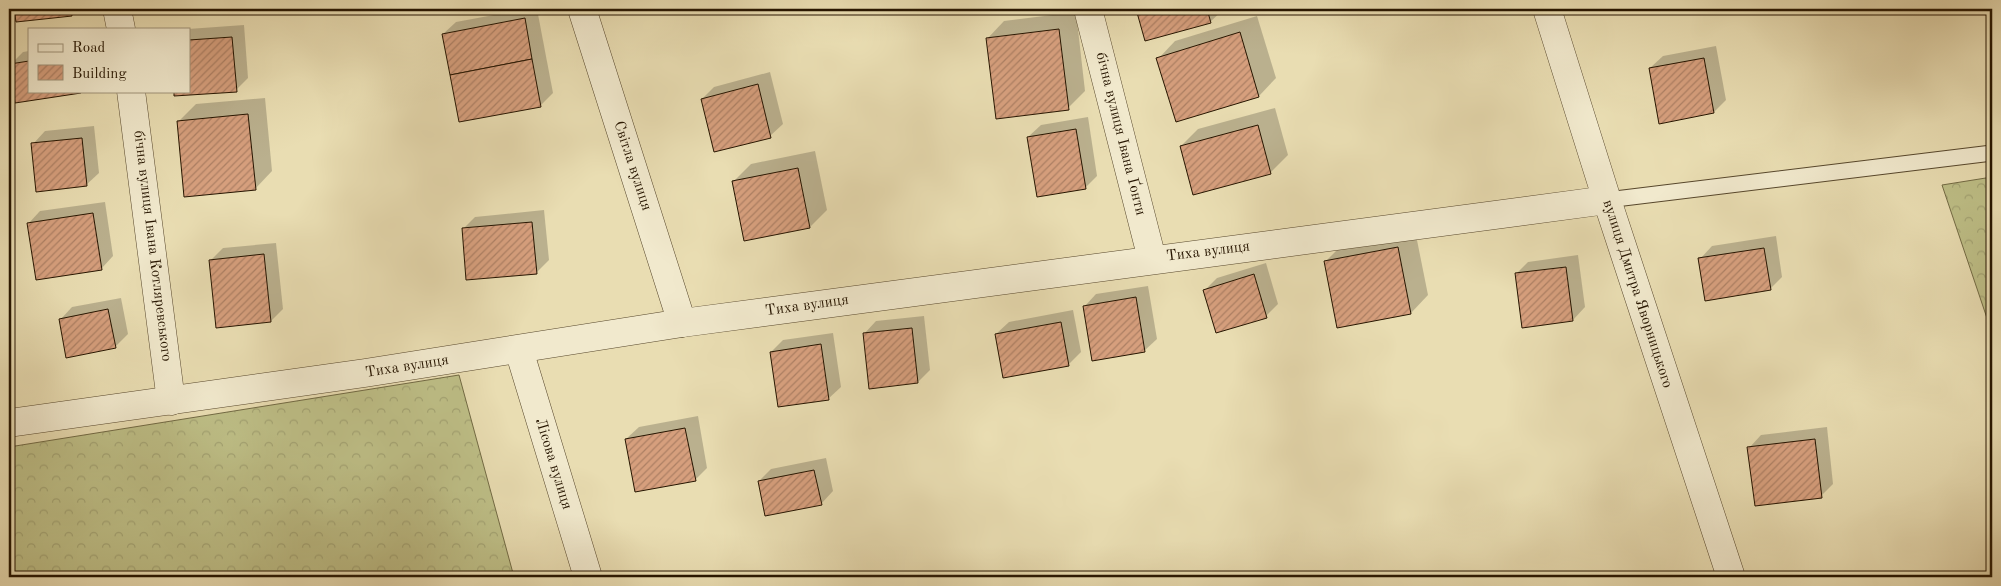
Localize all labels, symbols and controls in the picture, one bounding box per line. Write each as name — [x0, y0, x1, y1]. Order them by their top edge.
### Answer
legend — [28, 28, 190, 92]
text: Road — [72, 41, 106, 56]
street label: бічна вулиця Івана Ґонти — [1092, 50, 1151, 217]
text: Building — [72, 67, 127, 82]
street label: Світла вулиця — [610, 119, 654, 213]
street label: бічна вулиця Івана Котляревського — [130, 130, 174, 362]
street label: вулиця Дмитра Яворницького — [1599, 198, 1675, 390]
street label: Тиха вулиця — [1165, 239, 1251, 265]
street label: Тиха вулиця — [764, 293, 850, 319]
street label: Тиха вулиця — [364, 353, 450, 381]
street label: Лісова вулиця — [532, 417, 574, 512]

